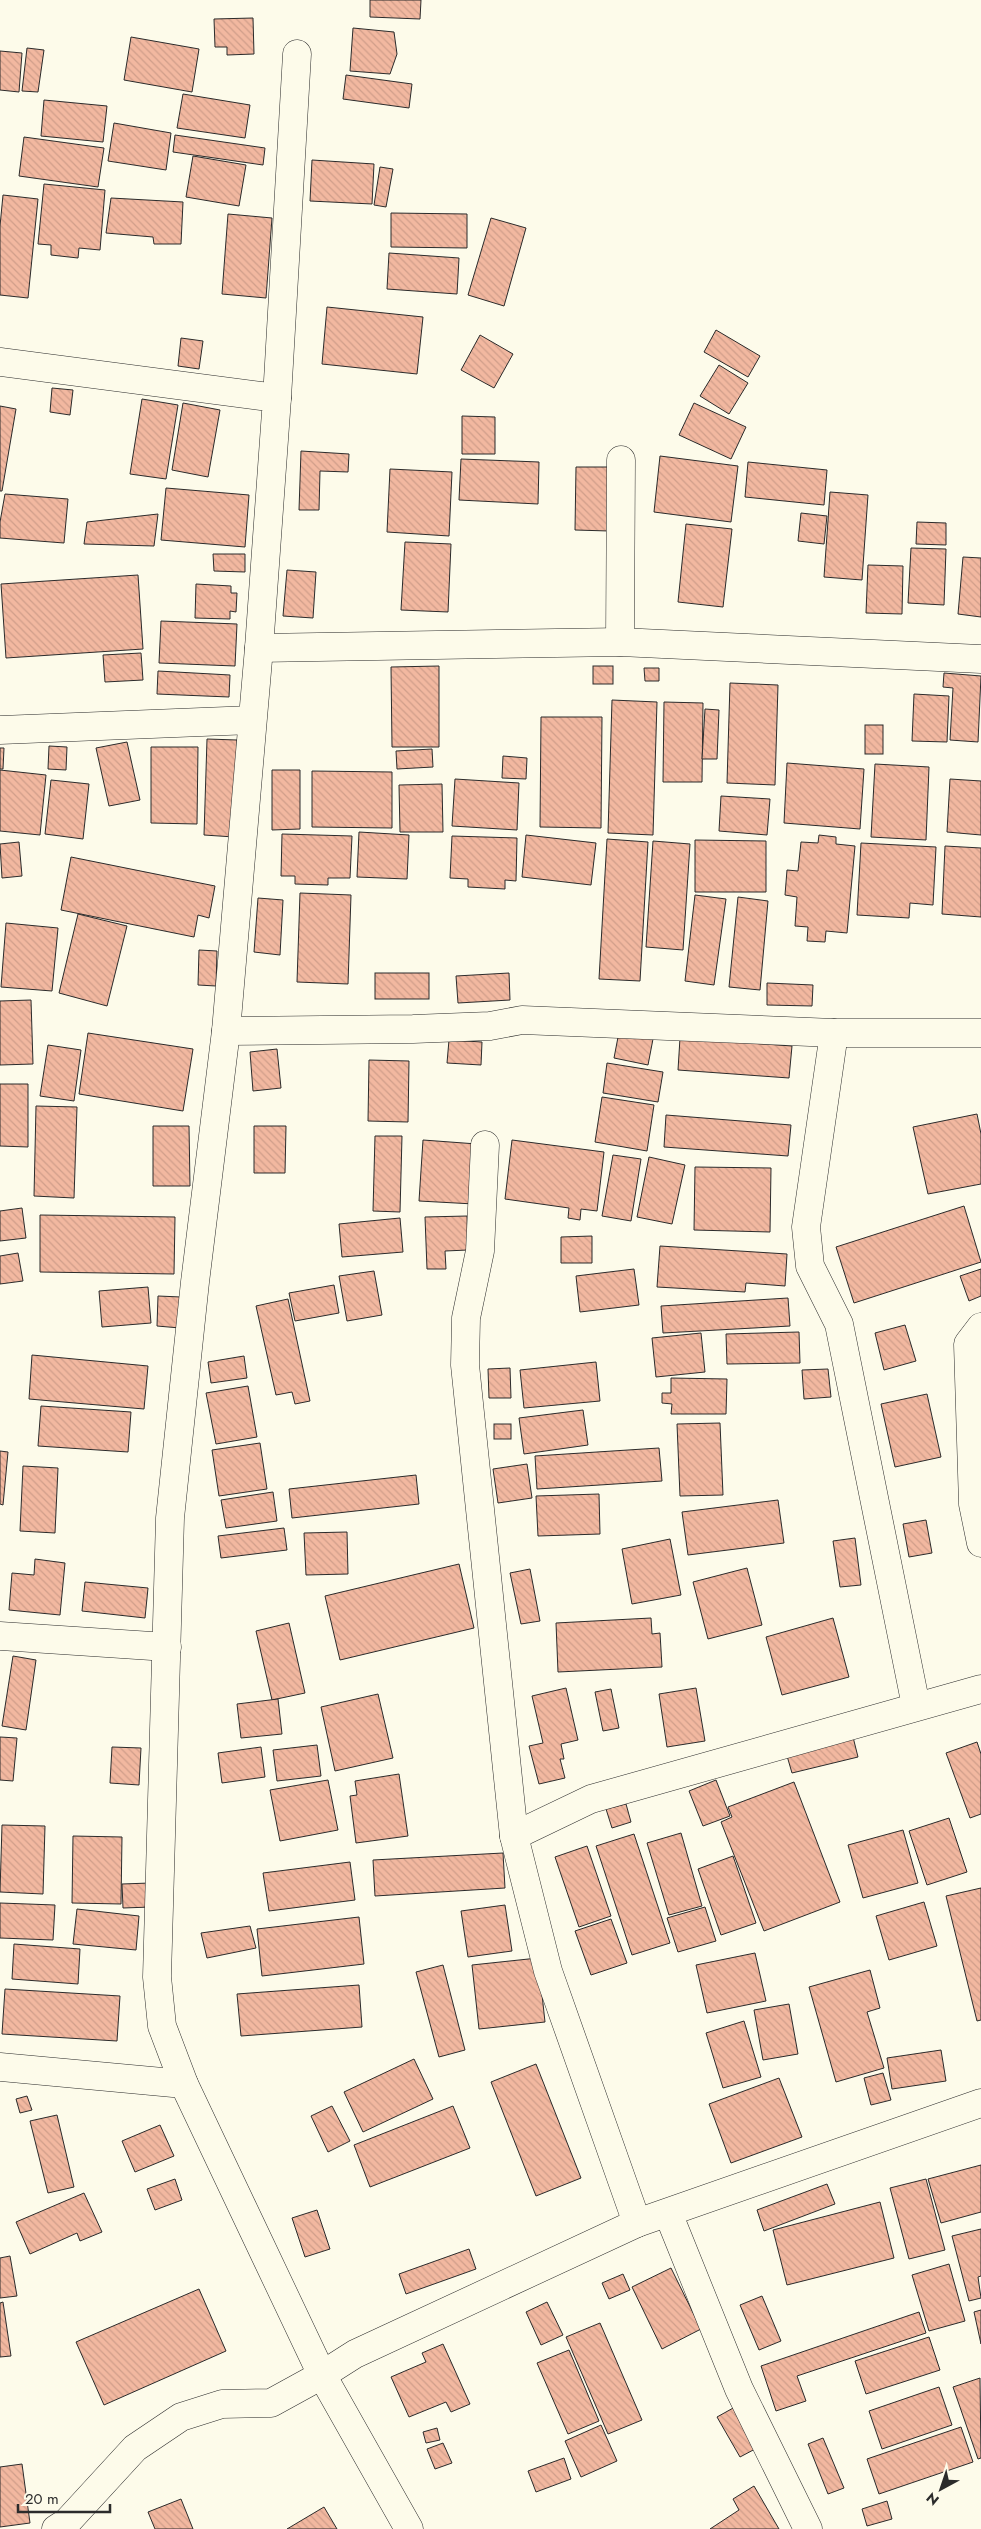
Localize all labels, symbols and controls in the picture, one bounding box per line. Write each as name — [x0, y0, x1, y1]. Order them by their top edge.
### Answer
north arrow — [916, 2464, 966, 2514]
scale bar — [18, 2482, 110, 2514]
text: 20 m — [25, 2488, 59, 2510]
text: N — [922, 2488, 943, 2510]

